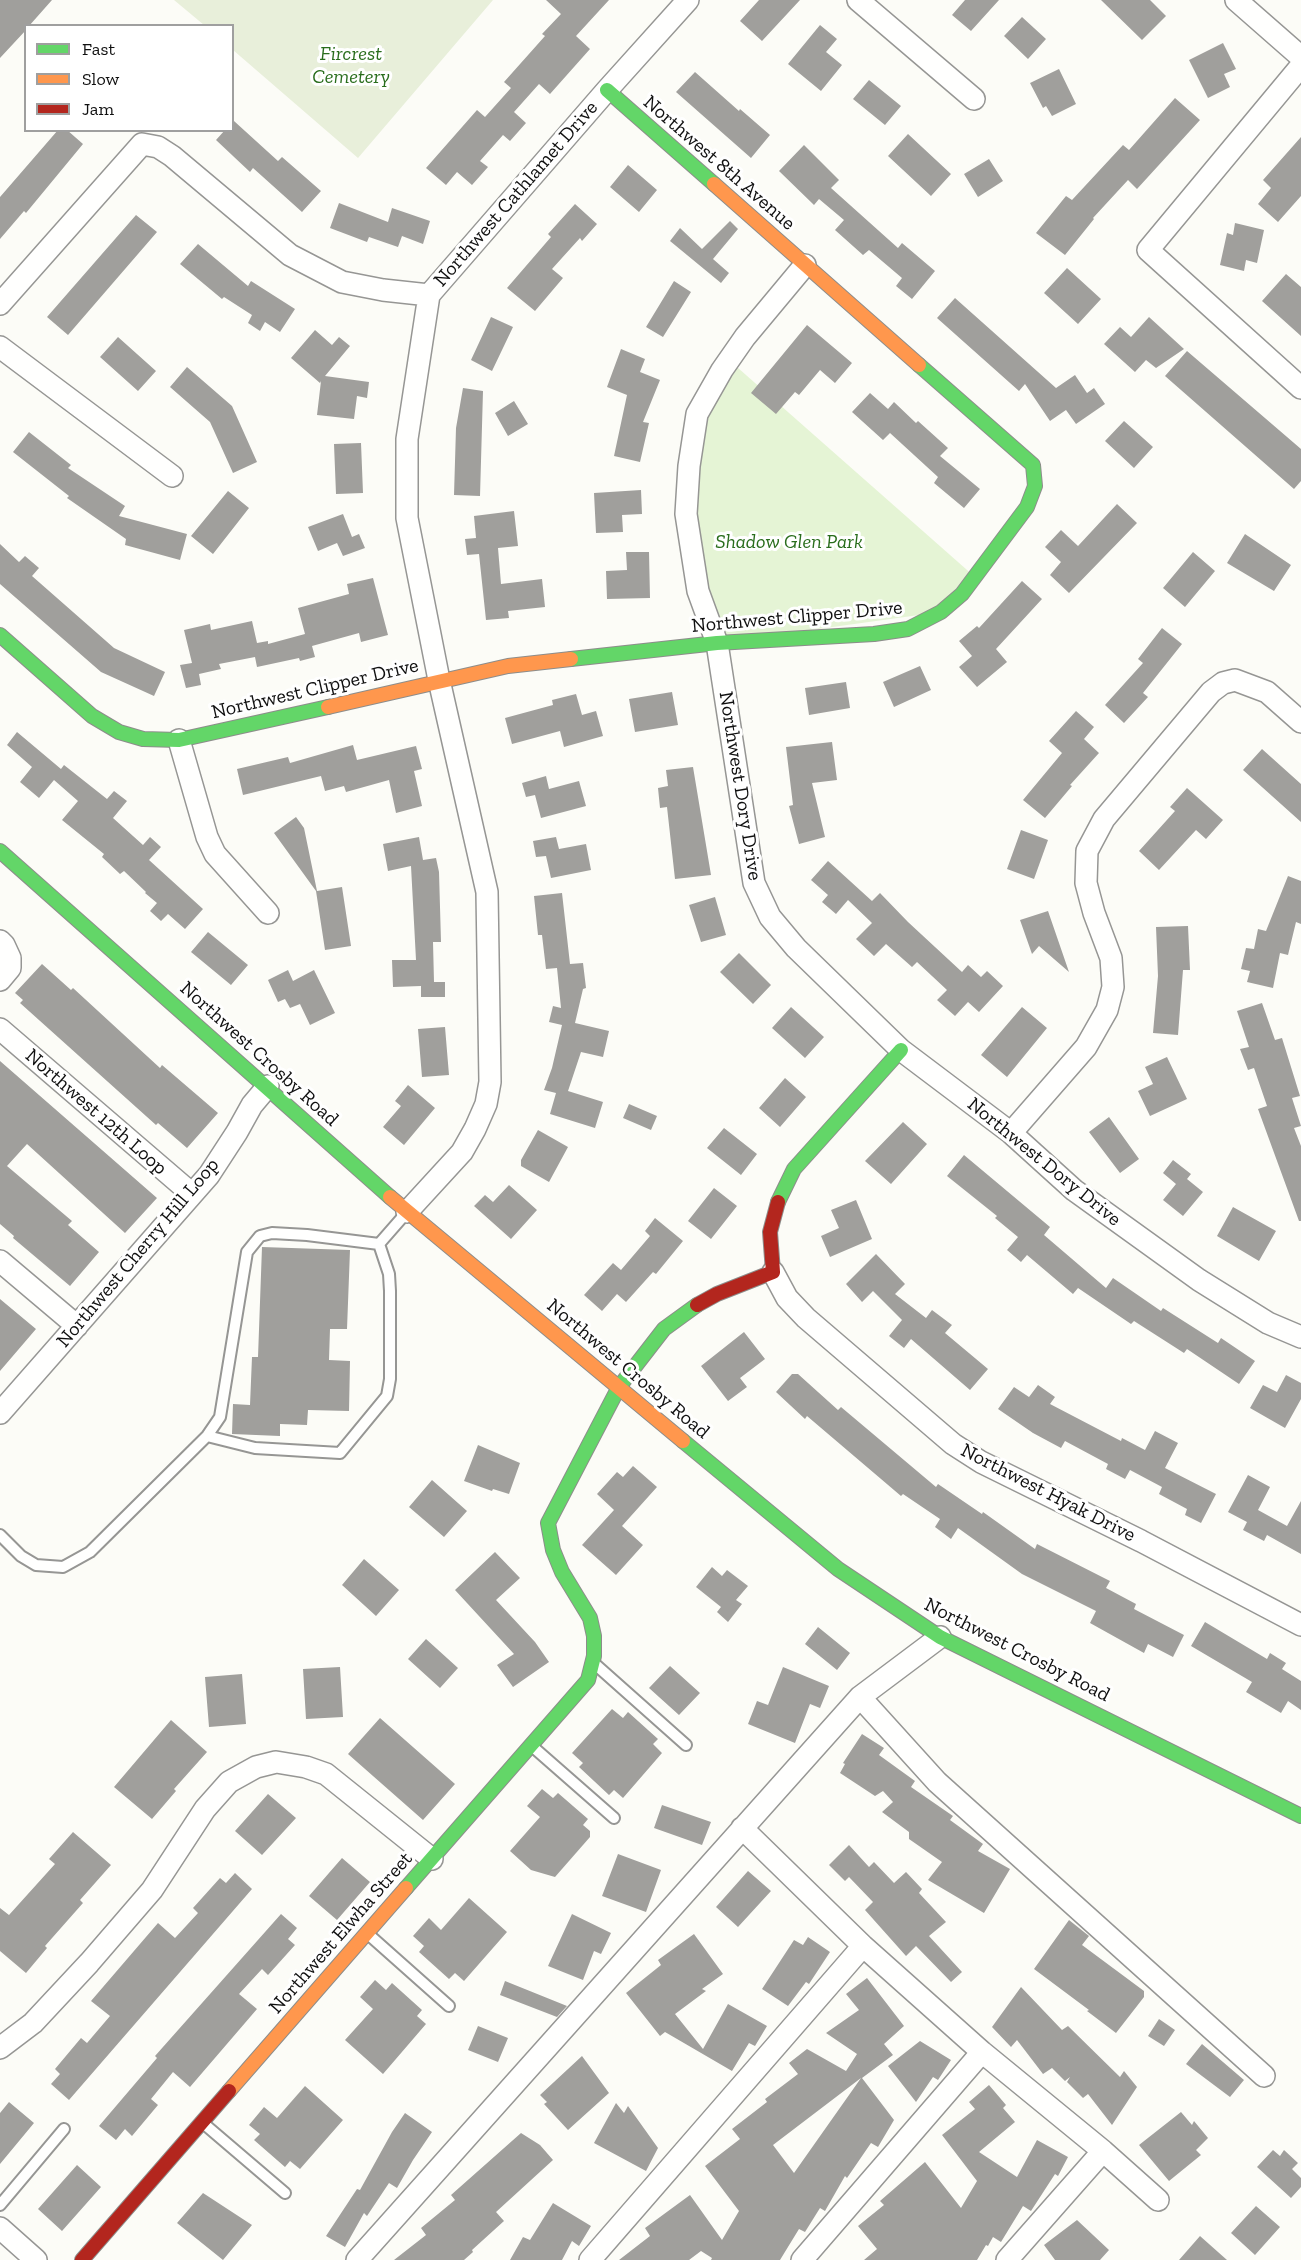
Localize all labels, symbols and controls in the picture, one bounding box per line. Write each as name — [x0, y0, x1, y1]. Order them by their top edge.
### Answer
legend — [24, 24, 234, 132]
text: Fast — [82, 38, 115, 60]
park label: Fircrest Cemetery — [312, 42, 390, 89]
text: Slow — [82, 68, 119, 90]
street label: Northwest 8th Avenue — [638, 90, 800, 236]
street label: Northwest Cathlamet Drive — [429, 96, 603, 292]
text: Jam — [82, 98, 114, 120]
park label: Shadow Glen Park — [715, 530, 863, 554]
street label: Northwest Clipper Drive — [691, 596, 903, 638]
street label: Northwest Clipper Drive — [209, 653, 421, 725]
street label: Northwest Dory Drive — [713, 690, 767, 882]
street label: Northwest Crosby Road — [175, 977, 343, 1131]
street label: Northwest 12th Loop — [20, 1044, 172, 1180]
street label: Northwest Dory Drive — [962, 1093, 1126, 1231]
street label: Northwest Cherry Hill Loop — [52, 1153, 224, 1353]
street label: Northwest Crosby Road — [542, 1294, 714, 1444]
street label: Northwest Hyak Drive — [957, 1439, 1139, 1547]
street label: Northwest Crosby Road — [920, 1593, 1114, 1707]
street label: Northwest Elwha Street — [264, 1847, 418, 2019]

